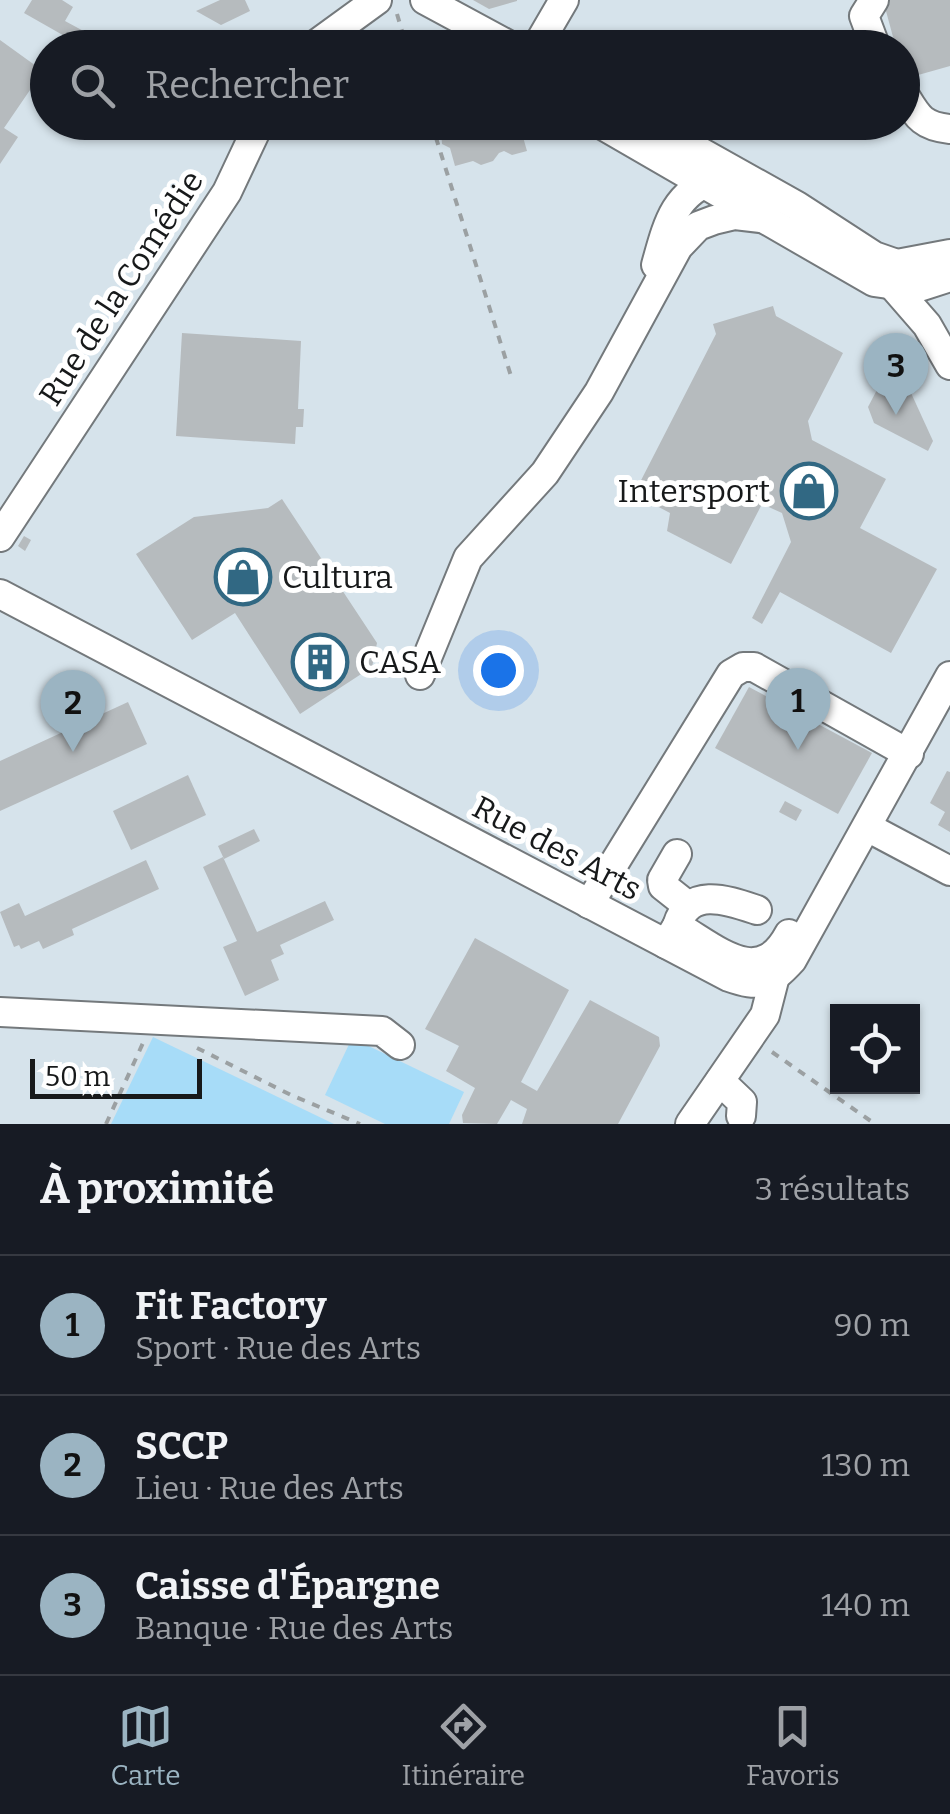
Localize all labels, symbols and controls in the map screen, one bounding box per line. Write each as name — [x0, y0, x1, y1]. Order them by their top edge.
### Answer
search box — [30, 30, 920, 140]
icon: search — [65, 58, 120, 113]
text: Rechercher — [145, 62, 349, 108]
street label: Rue de la Comédie — [31, 164, 211, 412]
pin: 3 — [864, 332, 928, 415]
shop icon: Intersport — [779, 461, 839, 521]
place label: Intersport — [618, 472, 770, 510]
shop icon: Cultura — [213, 547, 273, 607]
place label: Cultura — [282, 558, 393, 596]
building icon: CASA — [290, 632, 350, 692]
place label: CASA — [359, 643, 441, 681]
your location — [473, 645, 524, 696]
pin: 1 — [766, 668, 830, 750]
pin: 2 — [40, 670, 106, 752]
street label: Rue des Arts — [466, 788, 648, 908]
map controls — [830, 1004, 920, 1094]
button: locate — [830, 1004, 920, 1094]
scale bar — [30, 1054, 202, 1098]
text: 50 m — [45, 1060, 110, 1093]
text: À proximité — [40, 1164, 274, 1214]
text: 3 résultats — [755, 1170, 910, 1208]
text: Fit Factory — [135, 1283, 327, 1329]
text: 1 — [66, 1306, 79, 1344]
text: 90 m — [834, 1306, 910, 1344]
text: Sport · Rue des Arts — [135, 1329, 421, 1367]
text: SCCP — [135, 1423, 228, 1469]
text: 2 — [63, 1446, 82, 1484]
text: 130 m — [821, 1446, 910, 1484]
text: Lieu · Rue des Arts — [135, 1469, 404, 1507]
text: Caisse d'Épargne — [135, 1563, 440, 1609]
text: 3 — [63, 1586, 82, 1624]
text: 140 m — [821, 1586, 910, 1624]
text: Banque · Rue des Arts — [135, 1609, 453, 1647]
tab: Carte — [110, 1699, 181, 1792]
tab: Itinéraire — [402, 1699, 525, 1792]
tab: Favoris — [746, 1699, 840, 1792]

